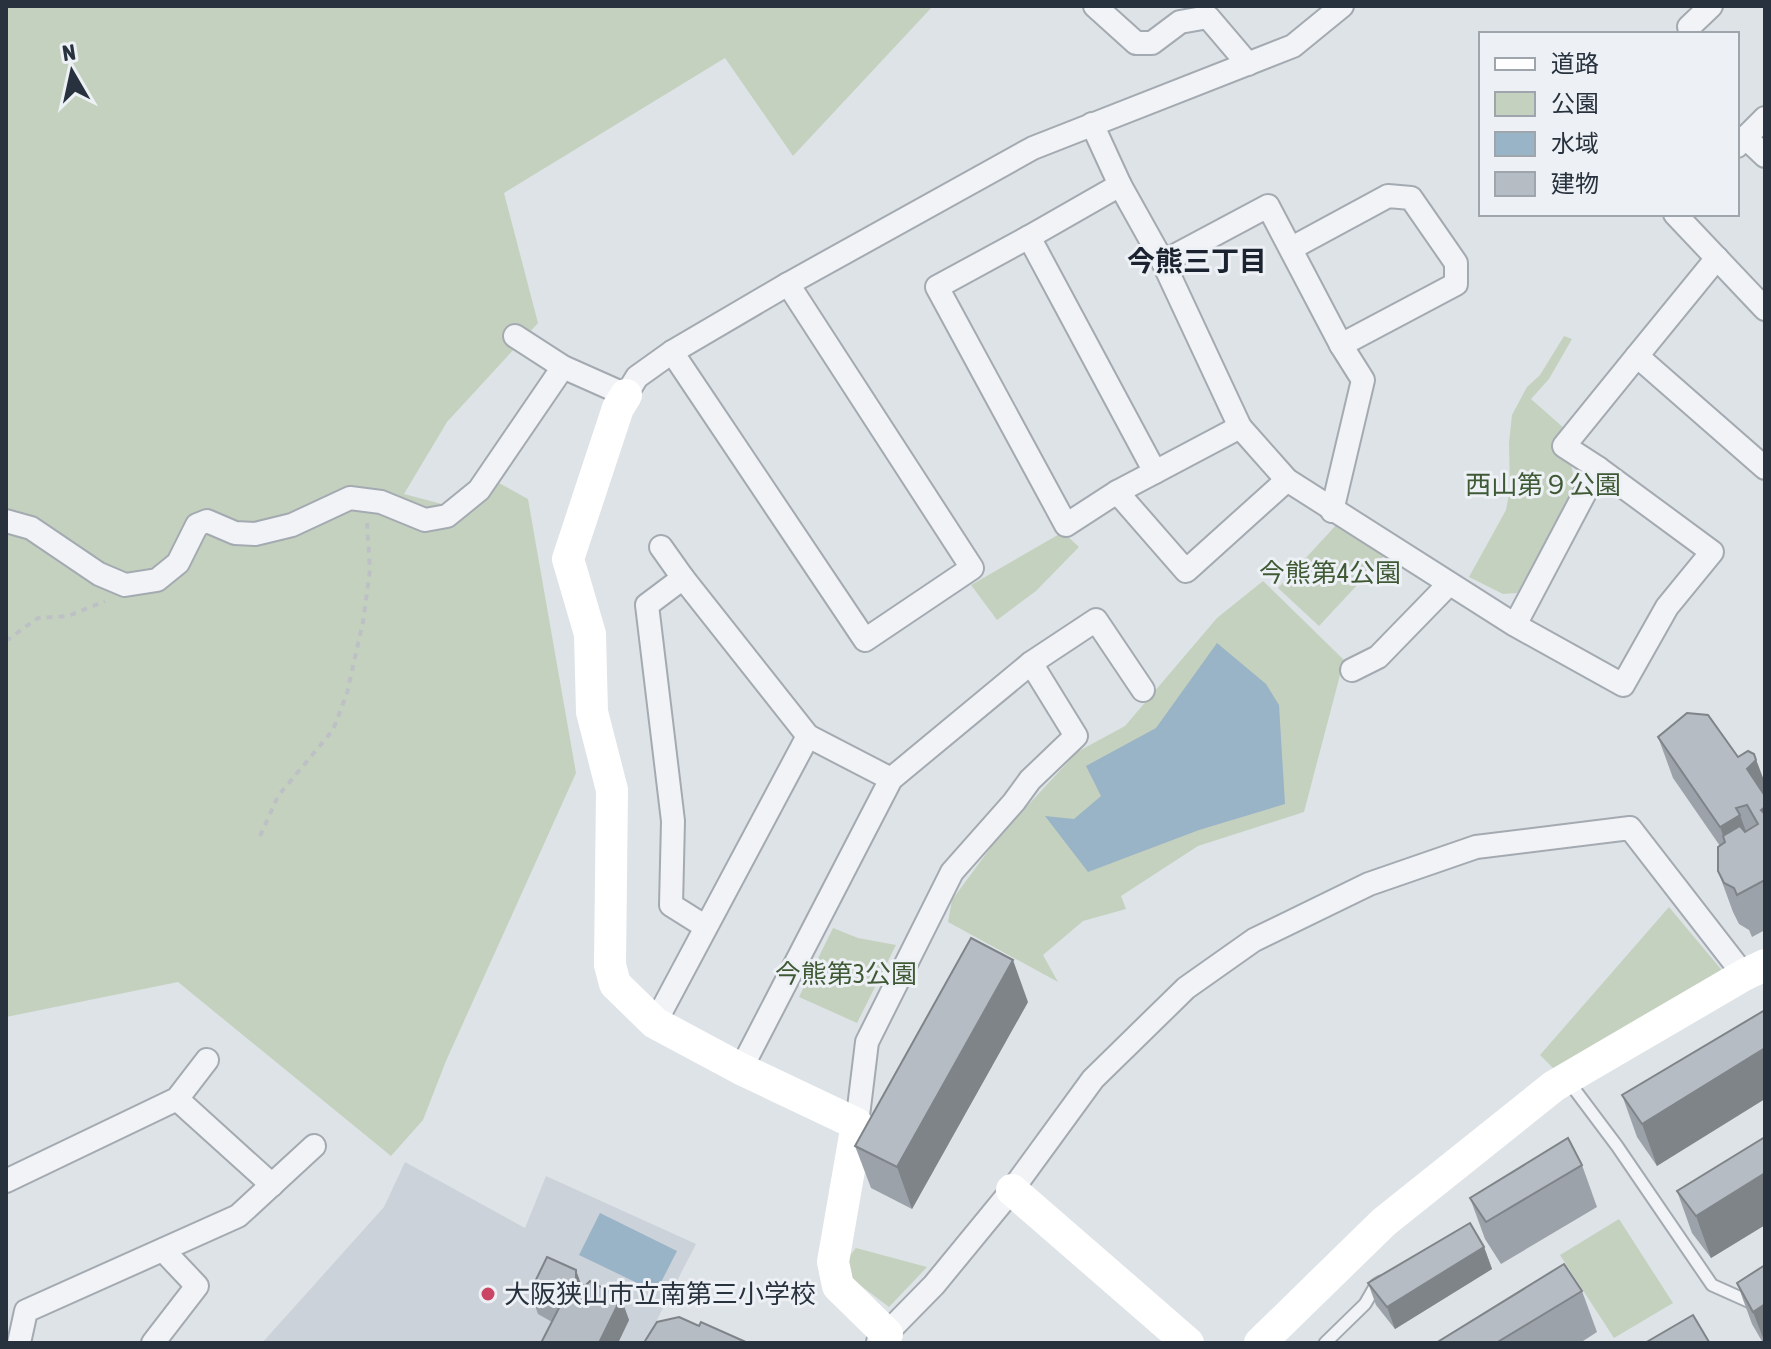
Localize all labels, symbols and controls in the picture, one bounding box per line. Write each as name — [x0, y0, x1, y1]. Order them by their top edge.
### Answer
north arrow — [32, 32, 112, 112]
legend — [1479, 32, 1739, 216]
text: N — [60, 38, 77, 66]
text: 道路 — [1551, 50, 1599, 77]
text: 公園 — [1551, 90, 1599, 117]
text: 水域 — [1551, 130, 1599, 157]
text: 建物 — [1551, 170, 1599, 197]
district label: 今熊三丁目 — [1127, 245, 1267, 277]
park label: 西山第９公園 — [1465, 470, 1621, 500]
park label: 今熊第4公園 — [1259, 558, 1401, 588]
park label: 今熊第3公園 — [775, 959, 917, 989]
place label: 大阪狭山市立南第三小学校 — [504, 1279, 816, 1309]
marker: 大阪狭山市立南第三小学校 — [479, 1285, 497, 1303]

